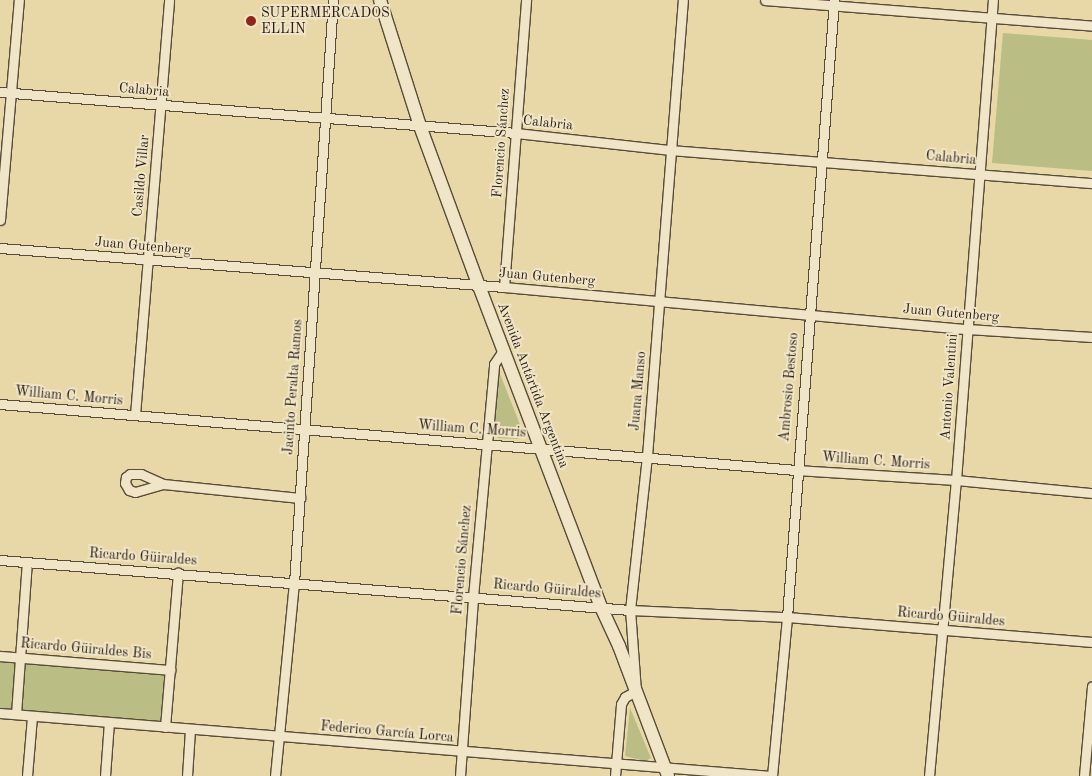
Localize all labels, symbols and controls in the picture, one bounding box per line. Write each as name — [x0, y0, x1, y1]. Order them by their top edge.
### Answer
place label: SUPERMERCADOS ELLIN — [261, 5, 390, 38]
marker: SUPERMERCADOS ELLIN — [245, 15, 257, 27]
street label: Calabria — [118, 79, 170, 101]
street label: Florencio Sánchez — [489, 87, 513, 199]
street label: Calabria — [522, 112, 574, 134]
street label: Casildo Villar — [129, 134, 153, 218]
street label: Calabria — [925, 147, 977, 169]
street label: Juan Gutenberg — [94, 233, 192, 259]
street label: Juan Gutenberg — [498, 264, 596, 290]
street label: Avenida Antártida Argentina — [494, 300, 572, 470]
street label: Juan Gutenberg — [902, 300, 1000, 326]
street label: Jacinto Peralta Ramos — [280, 318, 306, 456]
street label: Ambrosio Bestoso — [776, 332, 802, 442]
street label: Antonio Valentini — [937, 333, 961, 441]
street label: Juana Manso — [626, 351, 650, 431]
street label: William C. Morris — [14, 383, 124, 409]
street label: William C. Morris — [417, 417, 527, 441]
street label: William C. Morris — [821, 449, 931, 473]
street label: Florencio Sánchez — [449, 504, 475, 616]
street label: Ricardo Güiraldes — [88, 545, 198, 569]
street label: Ricardo Güiraldes — [492, 576, 602, 602]
street label: Ricardo Güiraldes — [896, 604, 1006, 630]
street label: Ricardo Güiraldes Bis — [20, 635, 152, 663]
street label: Federico García Lorca — [320, 718, 454, 746]

